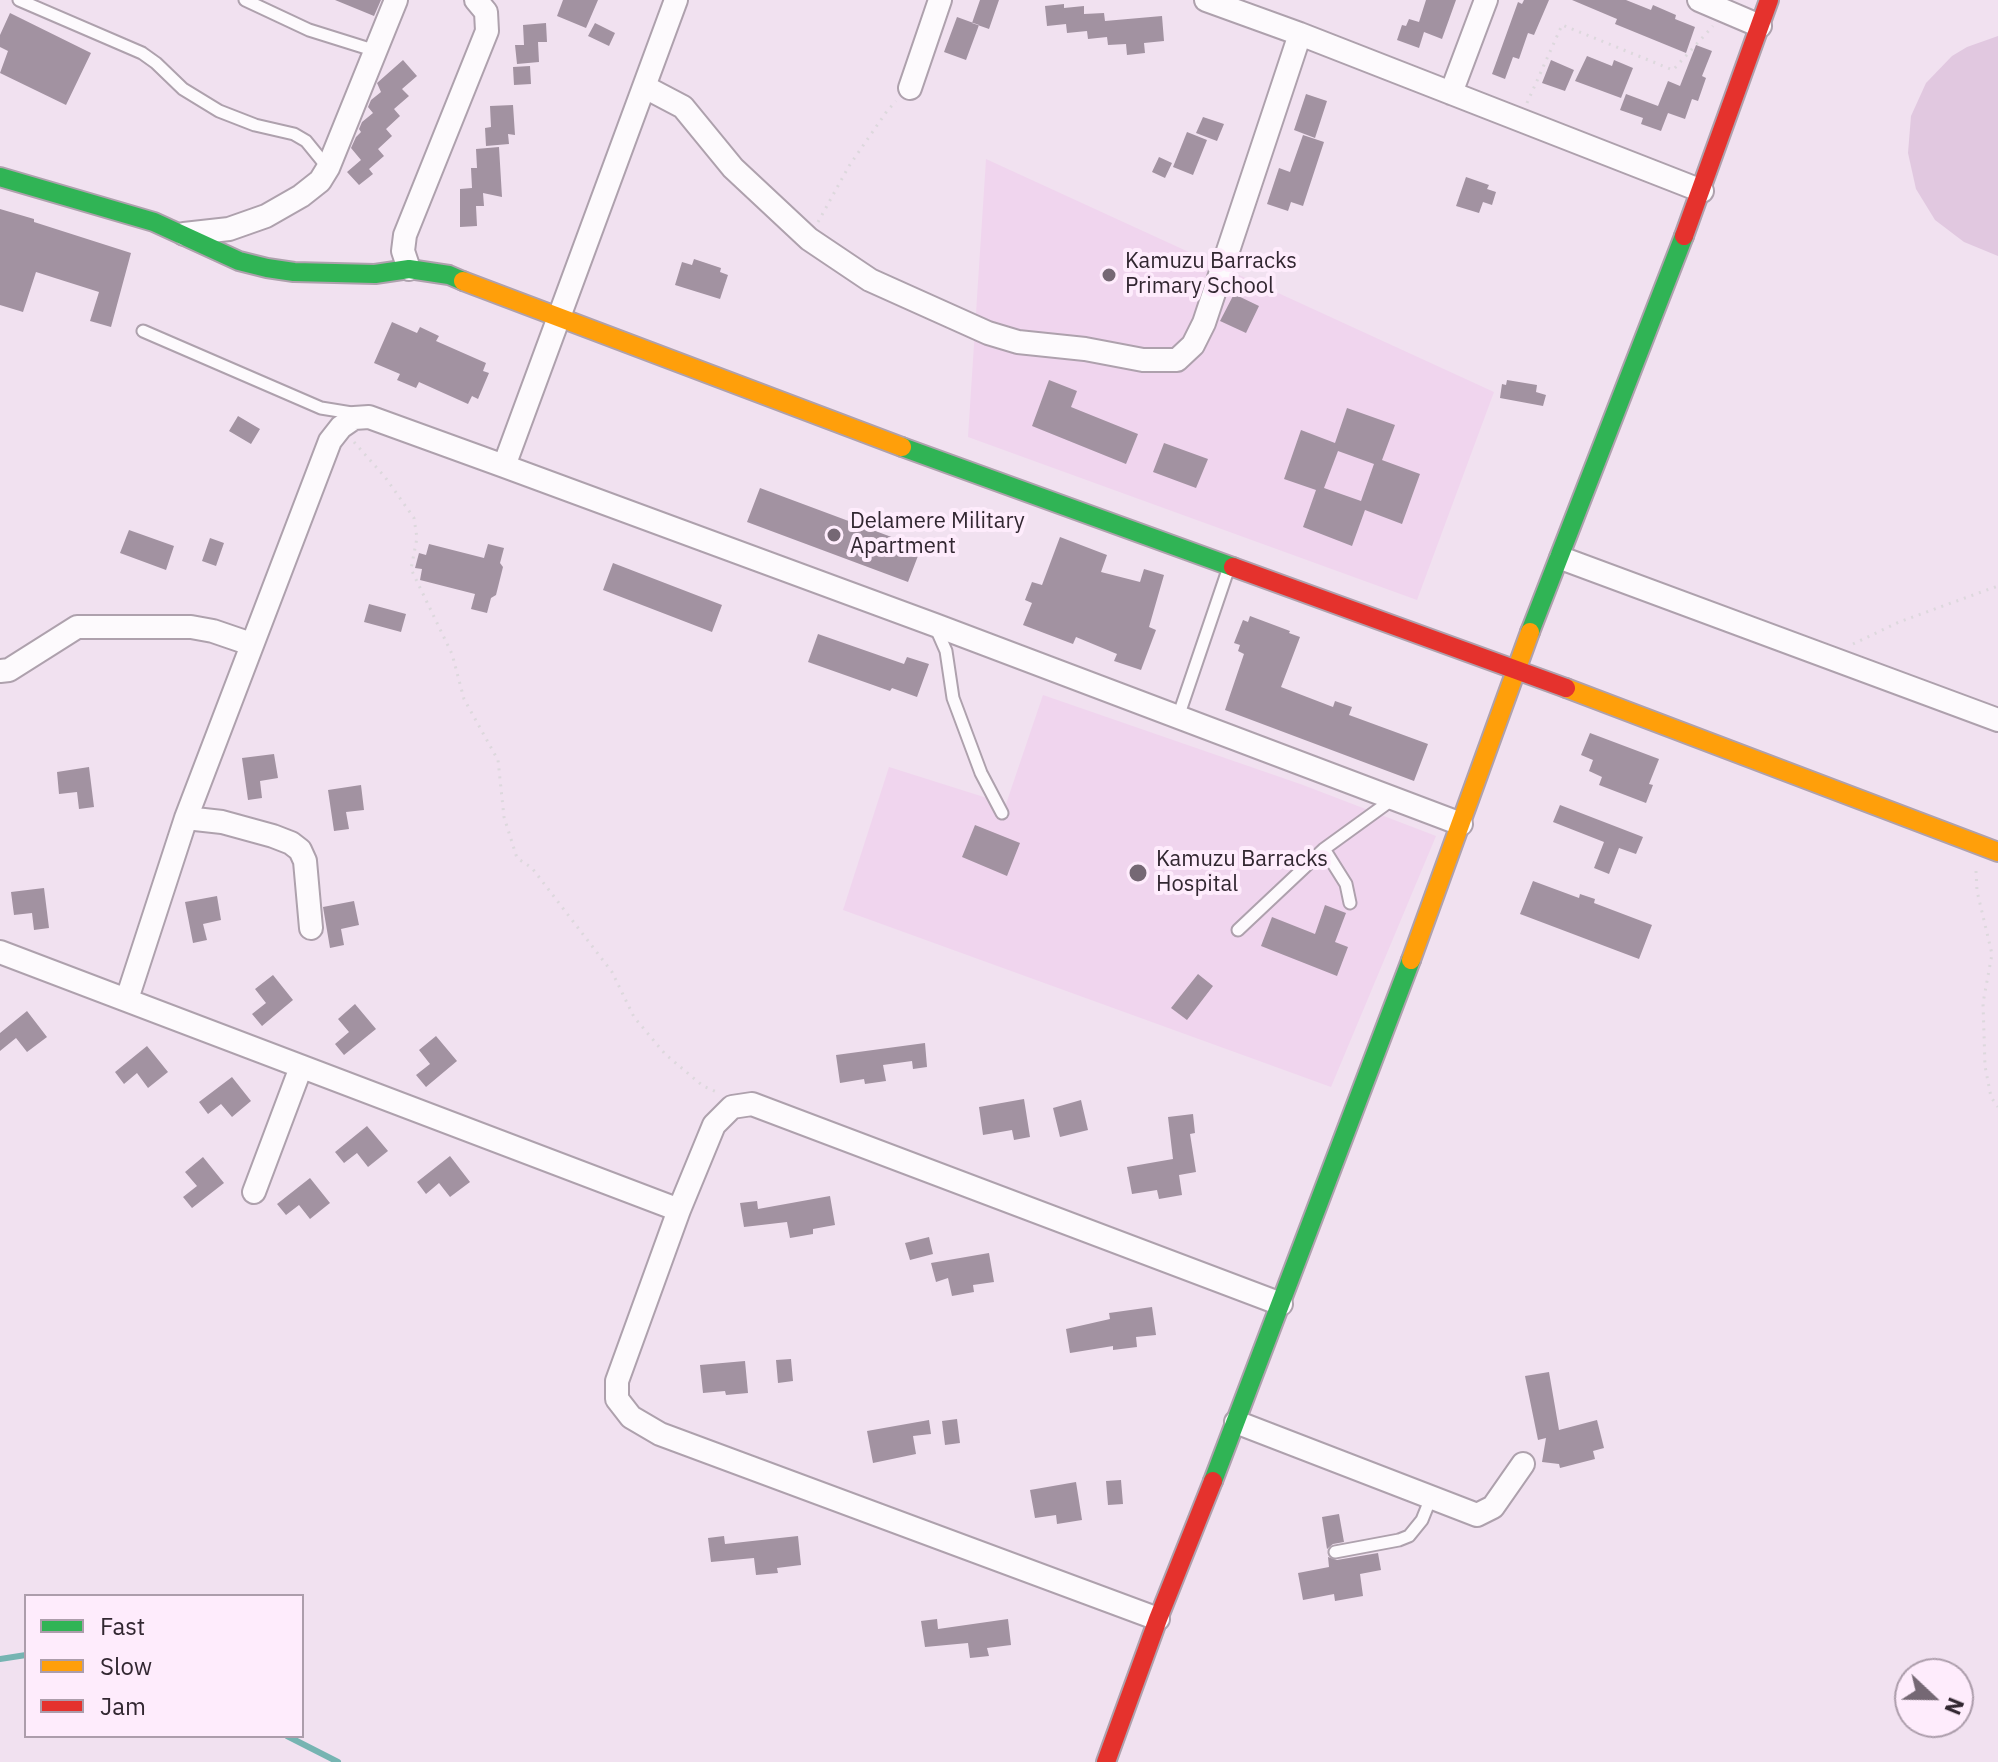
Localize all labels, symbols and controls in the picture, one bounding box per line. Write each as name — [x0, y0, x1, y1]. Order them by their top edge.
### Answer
place label: Kamuzu Barracks Primary School — [1125, 249, 1297, 300]
marker: Kamuzu Barracks Primary School — [1100, 266, 1118, 284]
place label: Delamere Military Apartment — [850, 509, 1025, 560]
marker: Delamere Military Apartment — [825, 526, 843, 544]
place label: Kamuzu Barracks Hospital — [1156, 847, 1328, 898]
marker: Kamuzu Barracks Hospital — [1127, 862, 1149, 884]
legend — [24, 1594, 304, 1738]
text: Fast — [100, 1610, 145, 1642]
text: Slow — [100, 1650, 152, 1682]
north arrow — [1894, 1658, 1974, 1738]
text: Jam — [100, 1690, 146, 1722]
text: N — [1938, 1694, 1971, 1719]

